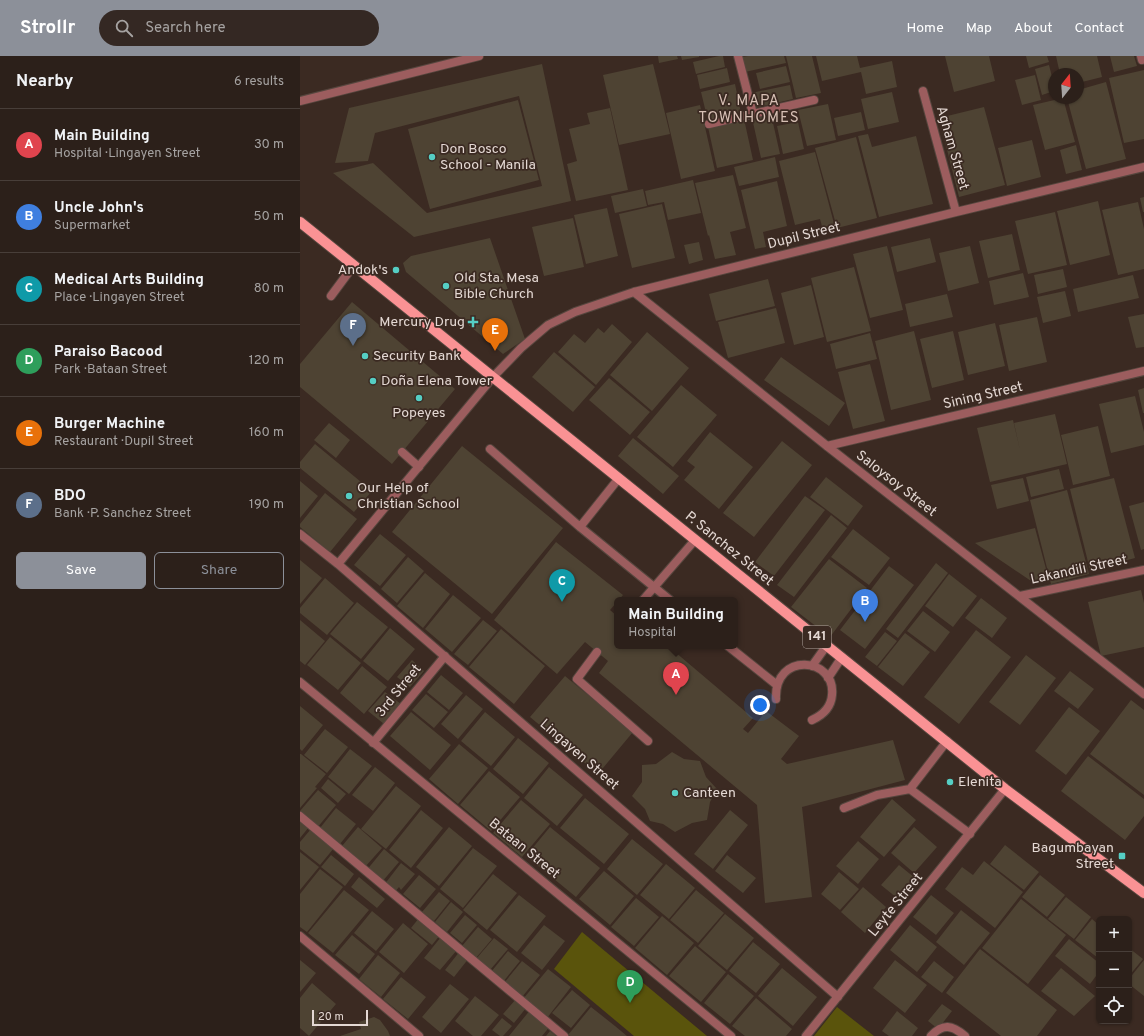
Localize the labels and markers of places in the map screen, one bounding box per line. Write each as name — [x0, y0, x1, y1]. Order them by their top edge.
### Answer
place label: Don Bosco School - Manila — [440, 141, 536, 174]
marker: Don Bosco School - Manila — [427, 152, 437, 162]
place label: Andok's — [338, 262, 388, 279]
marker: Andok's — [391, 265, 401, 275]
place label: Old Sta. Mesa Bible Church — [454, 270, 539, 303]
marker: Old Sta. Mesa Bible Church — [441, 281, 451, 291]
pin: F — [340, 313, 366, 346]
place label: Mercury Drug — [379, 314, 465, 331]
marker: Mercury Drug — [468, 317, 478, 327]
pin: E — [482, 318, 508, 351]
place label: Security Bank — [373, 348, 461, 365]
marker: Security Bank — [360, 351, 370, 361]
place label: Doña Elena Tower — [381, 373, 493, 390]
marker: Doña Elena Tower — [368, 376, 378, 386]
marker: Popeyes — [414, 393, 424, 403]
place label: Popeyes — [392, 405, 446, 422]
place label: Our Help of Christian School — [357, 480, 460, 513]
marker: Our Help of Christian School — [344, 491, 354, 501]
pin: C — [549, 569, 575, 602]
pin: B — [852, 589, 878, 622]
pin: A — [663, 662, 689, 695]
place label: Elenita — [958, 774, 1002, 791]
marker: Elenita — [945, 777, 955, 787]
place label: Canteen — [683, 785, 736, 802]
marker: Canteen — [670, 788, 680, 798]
place label: Bagumbayan Street — [1031, 840, 1114, 873]
marker: Bagumbayan Street — [1117, 851, 1127, 861]
pin: D — [617, 970, 643, 1003]

